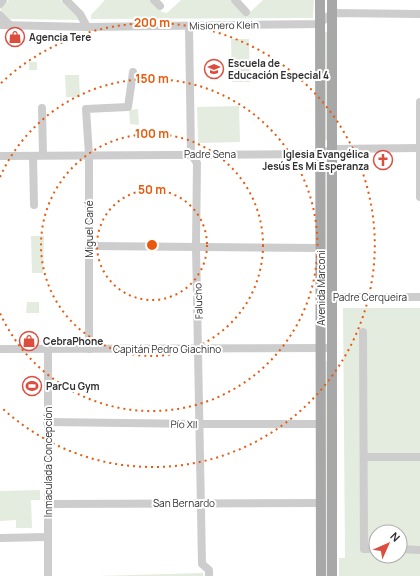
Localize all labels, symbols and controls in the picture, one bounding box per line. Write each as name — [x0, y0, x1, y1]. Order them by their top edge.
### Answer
text: 200 m — [134, 14, 170, 31]
street label: Misionero Klein — [189, 17, 259, 33]
shop icon: Agencia Tere — [4, 26, 26, 48]
place label: Agencia Tere — [29, 30, 91, 44]
place label: Escuela de Educación Especial 4 — [228, 56, 329, 82]
school or university icon: Escuela de Educación Especial 4 — [203, 58, 225, 80]
text: 150 m — [135, 70, 169, 87]
text: 100 m — [135, 125, 169, 142]
street label: Padre Sena — [184, 147, 236, 161]
place label: Iglesia Evangélica Jesús Es Mi Esperanza — [262, 147, 369, 173]
church icon: Iglesia Evangélica Jesús Es Mi Esperanza — [372, 149, 394, 171]
text: 50 m — [138, 181, 166, 198]
street label: Miguel Cané — [82, 200, 96, 258]
centre of rings — [145, 238, 159, 252]
street label: Avenida Marconi — [314, 250, 328, 326]
street label: Falucho — [190, 283, 206, 319]
street label: Padre Cerqueira — [333, 290, 407, 304]
shop icon: CebraPhone — [18, 330, 40, 352]
place label: CebraPhone — [43, 334, 103, 348]
street label: Capitán Pedro Giachino — [113, 342, 221, 356]
sports icon: ParCu Gym — [21, 375, 43, 397]
place label: ParCu Gym — [46, 379, 100, 393]
street label: Inmaculada Concepción — [41, 407, 55, 517]
street label: Pío XII — [170, 417, 198, 431]
street label: San Bernardo — [153, 496, 215, 510]
north arrow — [368, 524, 408, 564]
text: N — [387, 528, 404, 545]

